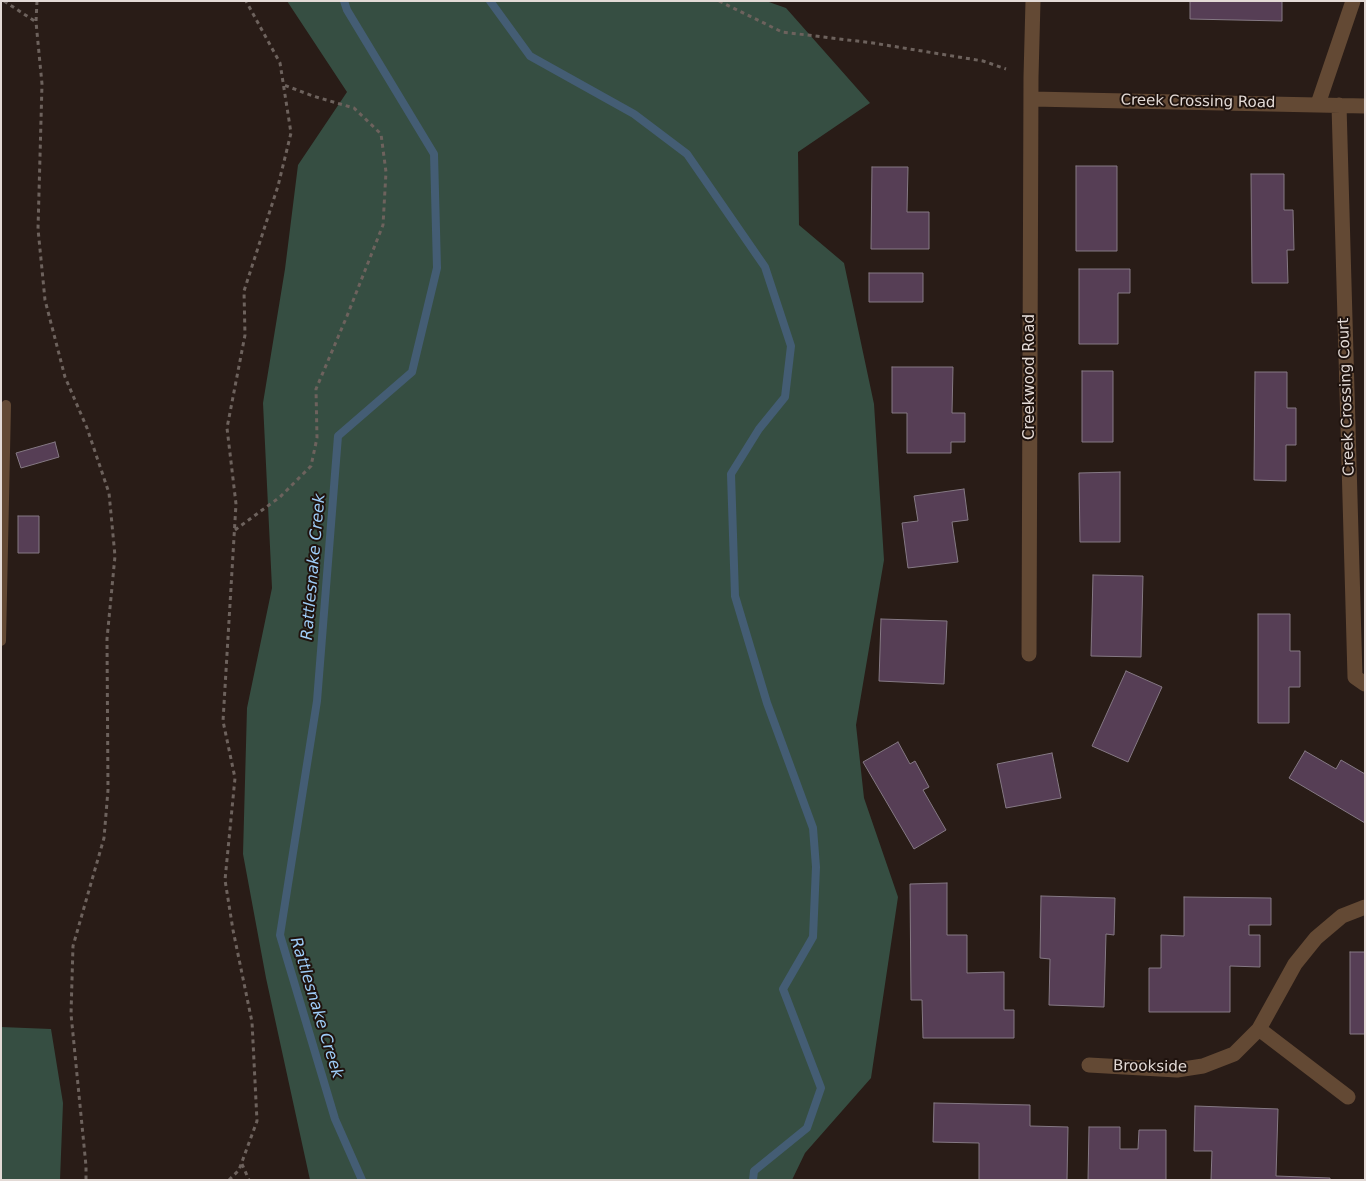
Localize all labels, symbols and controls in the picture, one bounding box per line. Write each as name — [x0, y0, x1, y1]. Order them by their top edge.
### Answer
street label: Creek Crossing Road — [1120, 92, 1276, 112]
street label: Creekwood Road — [1021, 314, 1039, 440]
street label: Creek Crossing Court — [1335, 317, 1359, 477]
water label: Rattlesnake Creek — [298, 493, 330, 641]
water label: Rattlesnake Creek — [285, 935, 347, 1081]
street label: Brookside — [1113, 1057, 1187, 1077]

